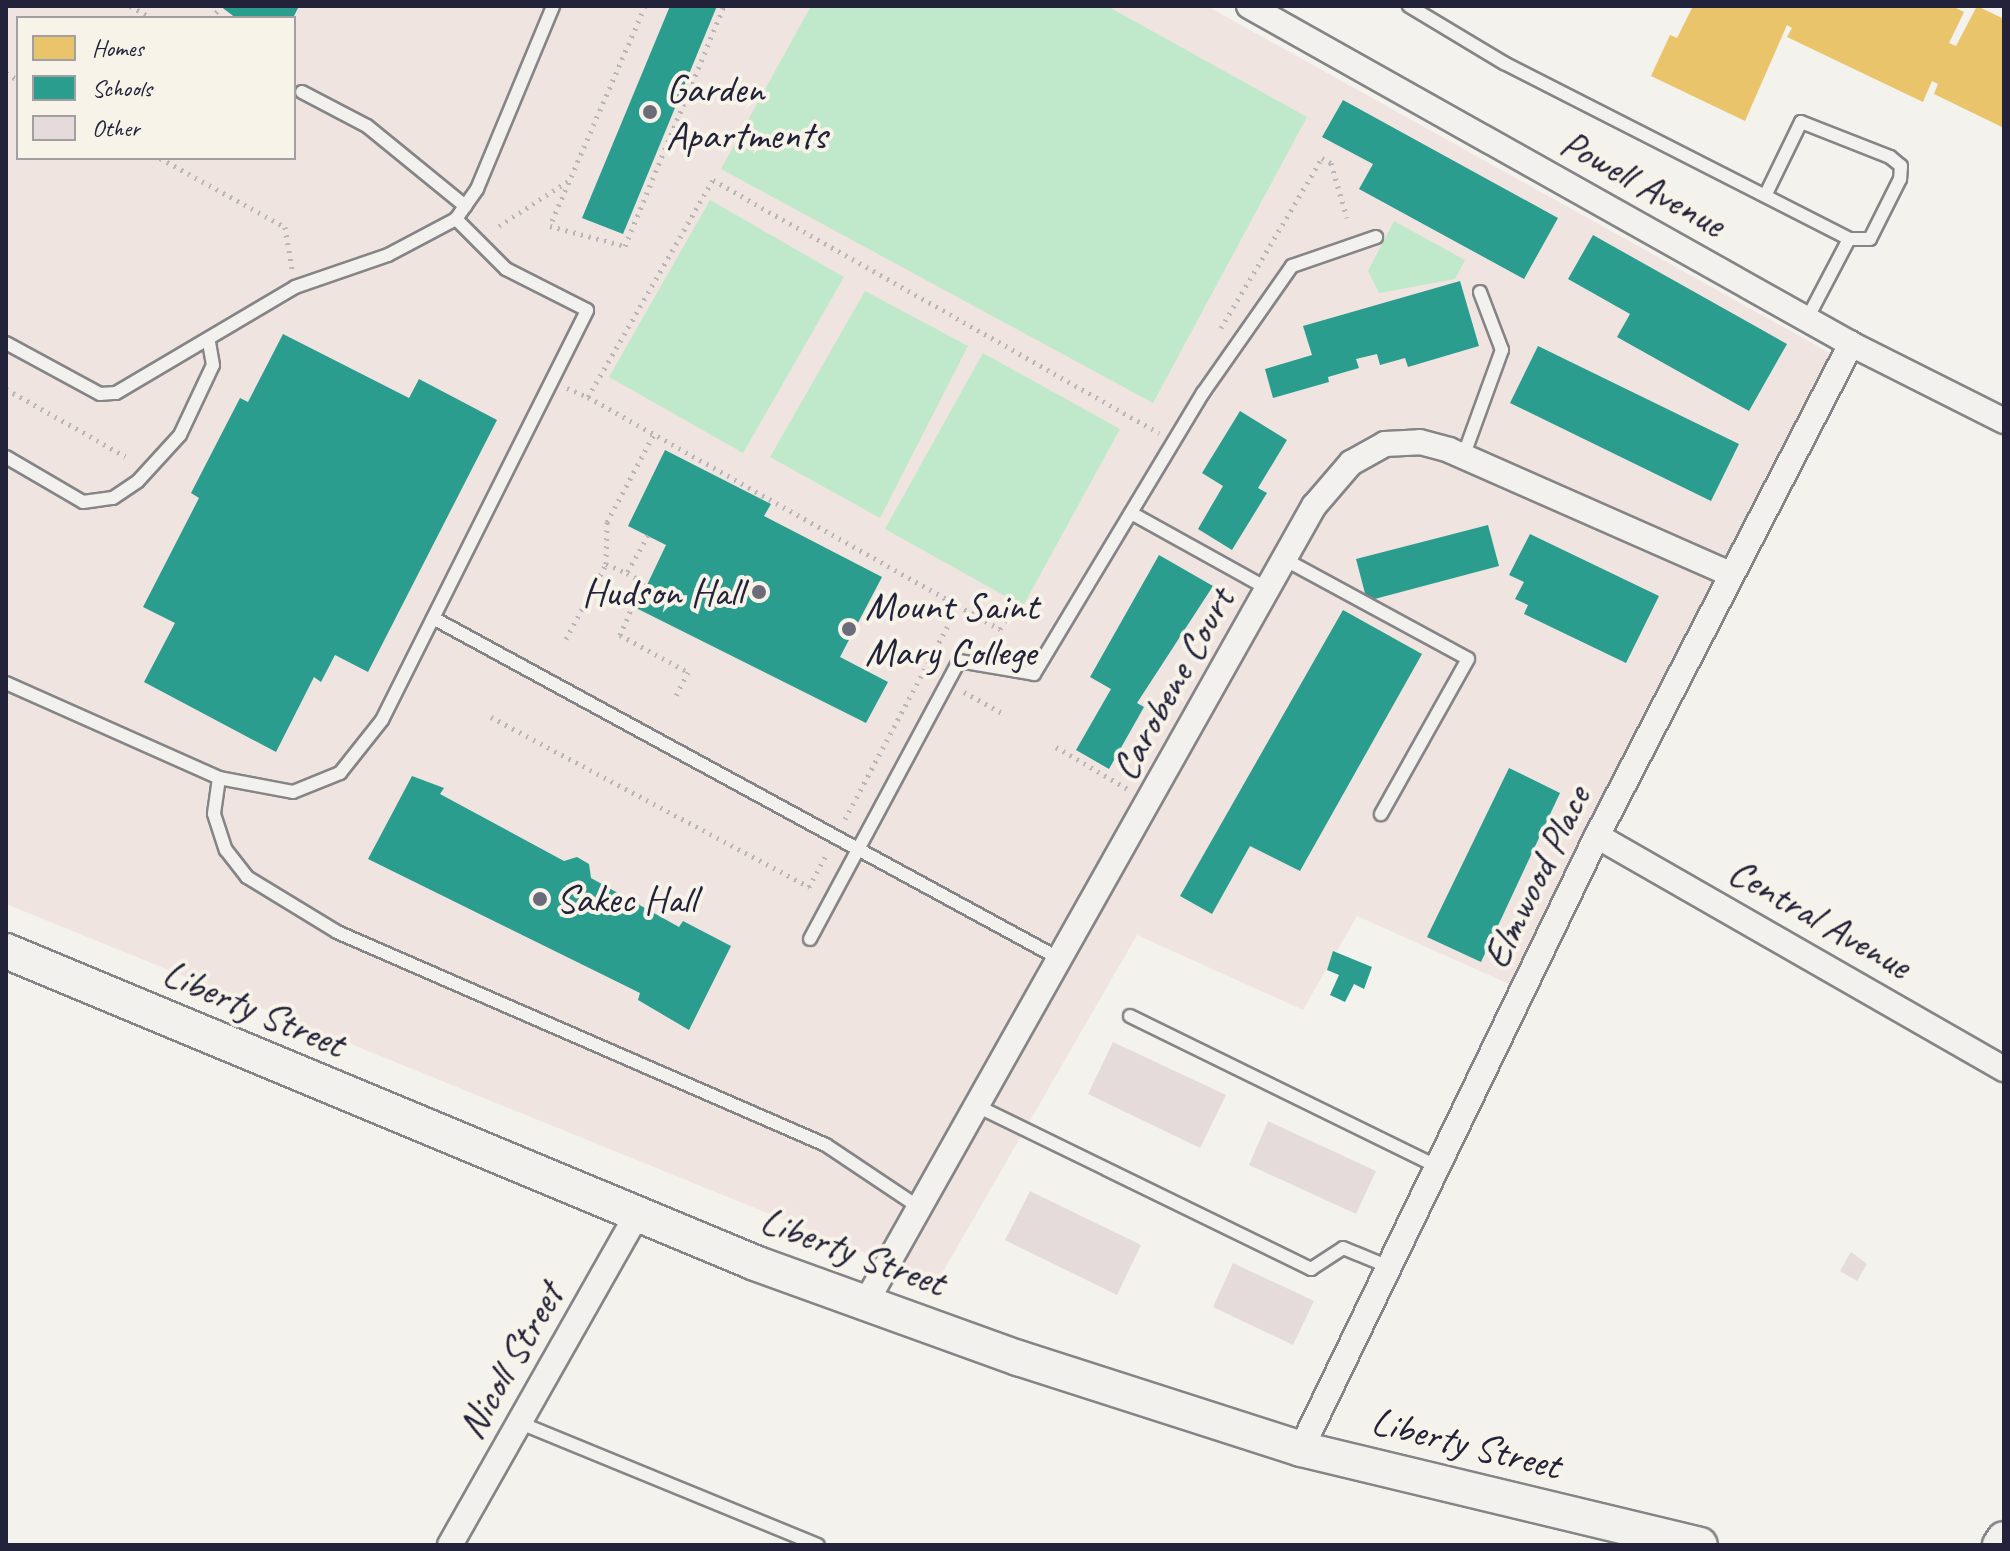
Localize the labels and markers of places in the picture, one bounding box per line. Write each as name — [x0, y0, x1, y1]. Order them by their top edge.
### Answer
place label: Garden Apartments — [666, 65, 827, 159]
marker: Garden Apartments — [641, 103, 659, 121]
place label: Hudson Hall — [581, 568, 743, 616]
place label: Mount Saint Mary College — [865, 582, 1039, 676]
marker: Hudson Hall — [750, 583, 768, 601]
marker: Mount Saint Mary College — [840, 620, 858, 638]
place label: Sakec Hall — [556, 875, 697, 923]
marker: Sakec Hall — [531, 890, 549, 908]

